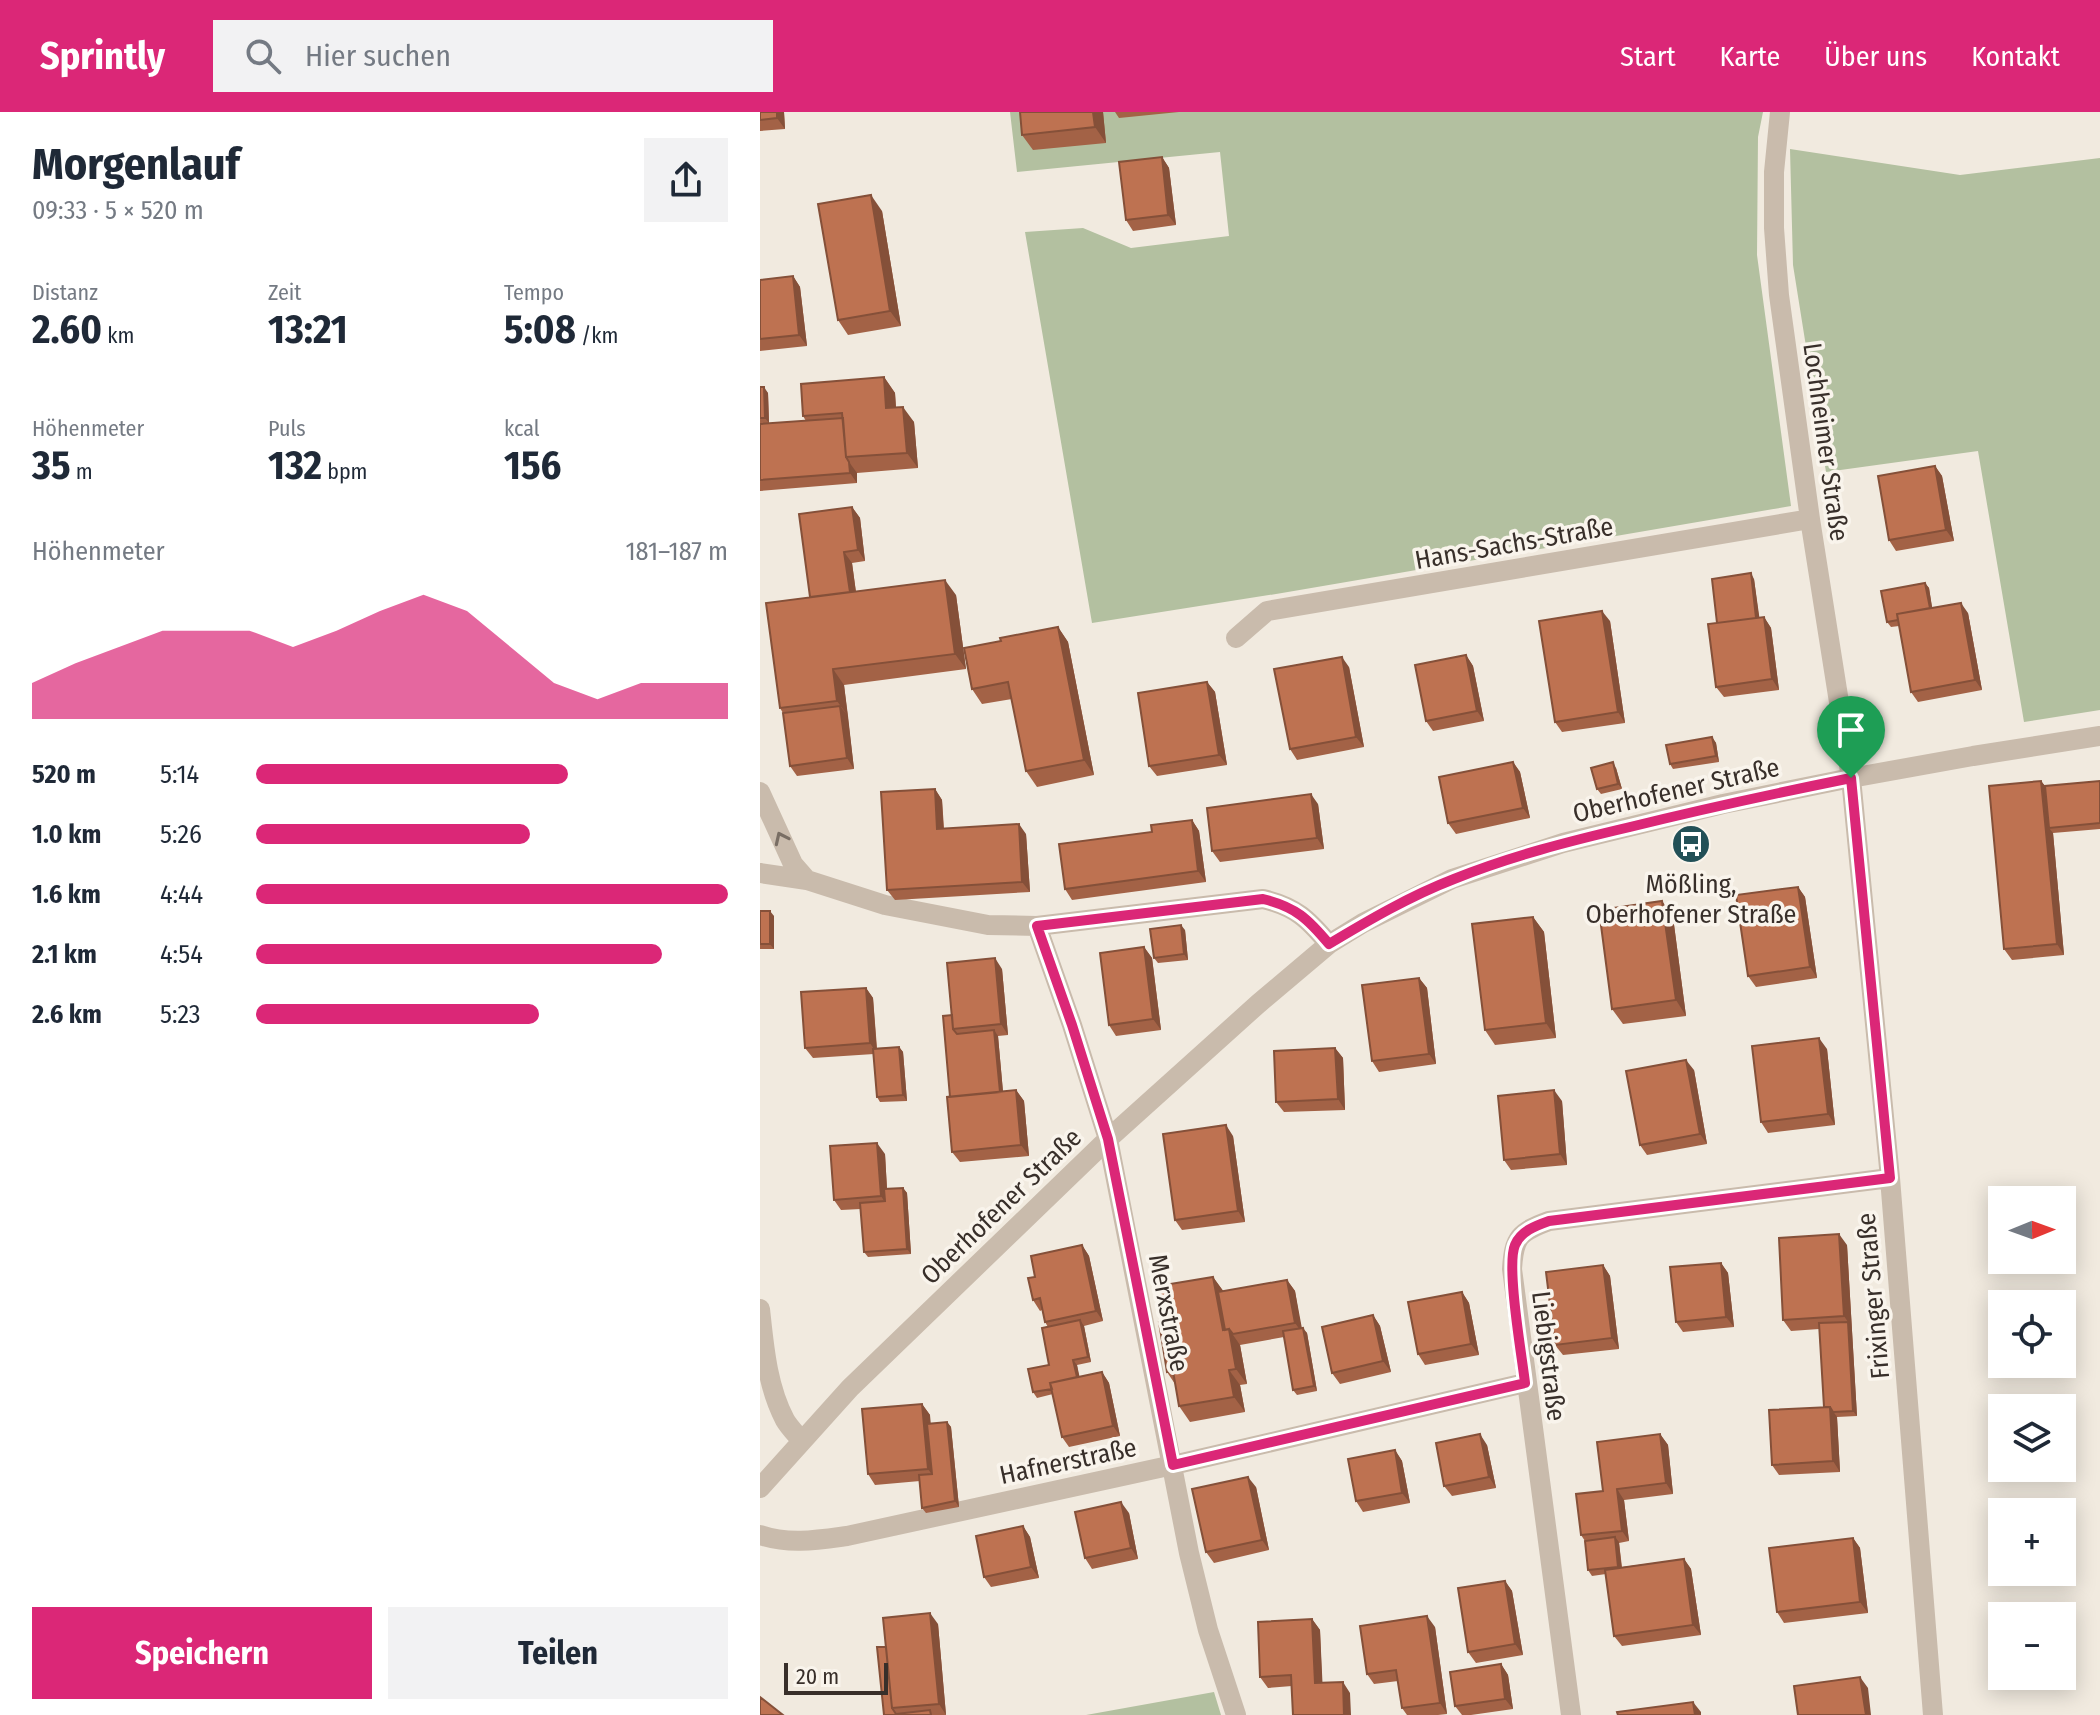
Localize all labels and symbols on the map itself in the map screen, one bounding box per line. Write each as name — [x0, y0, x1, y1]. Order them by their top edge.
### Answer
street label: Lochheimer Straße — [1796, 341, 1855, 543]
street label: Hans-Sachs-Straße — [1413, 511, 1616, 576]
pin — [1817, 696, 1885, 778]
street label: Oberhofener Straße — [1570, 752, 1782, 829]
bus stop icon: Mößling, Oberhofener Straße — [1670, 823, 1712, 865]
one-way arrow — [775, 831, 791, 846]
place label: Mößling, Oberhofener Straße — [1586, 869, 1796, 930]
street label: Oberhofener Straße — [915, 1122, 1088, 1291]
north arrow — [1988, 1186, 2076, 1274]
street label: Frixinger Straße — [1851, 1212, 1896, 1380]
street label: Merxstraße — [1142, 1252, 1195, 1374]
street label: Liebigstraße — [1525, 1289, 1572, 1423]
street label: Hafnerstraße — [997, 1432, 1139, 1491]
scale bar — [784, 1659, 888, 1695]

